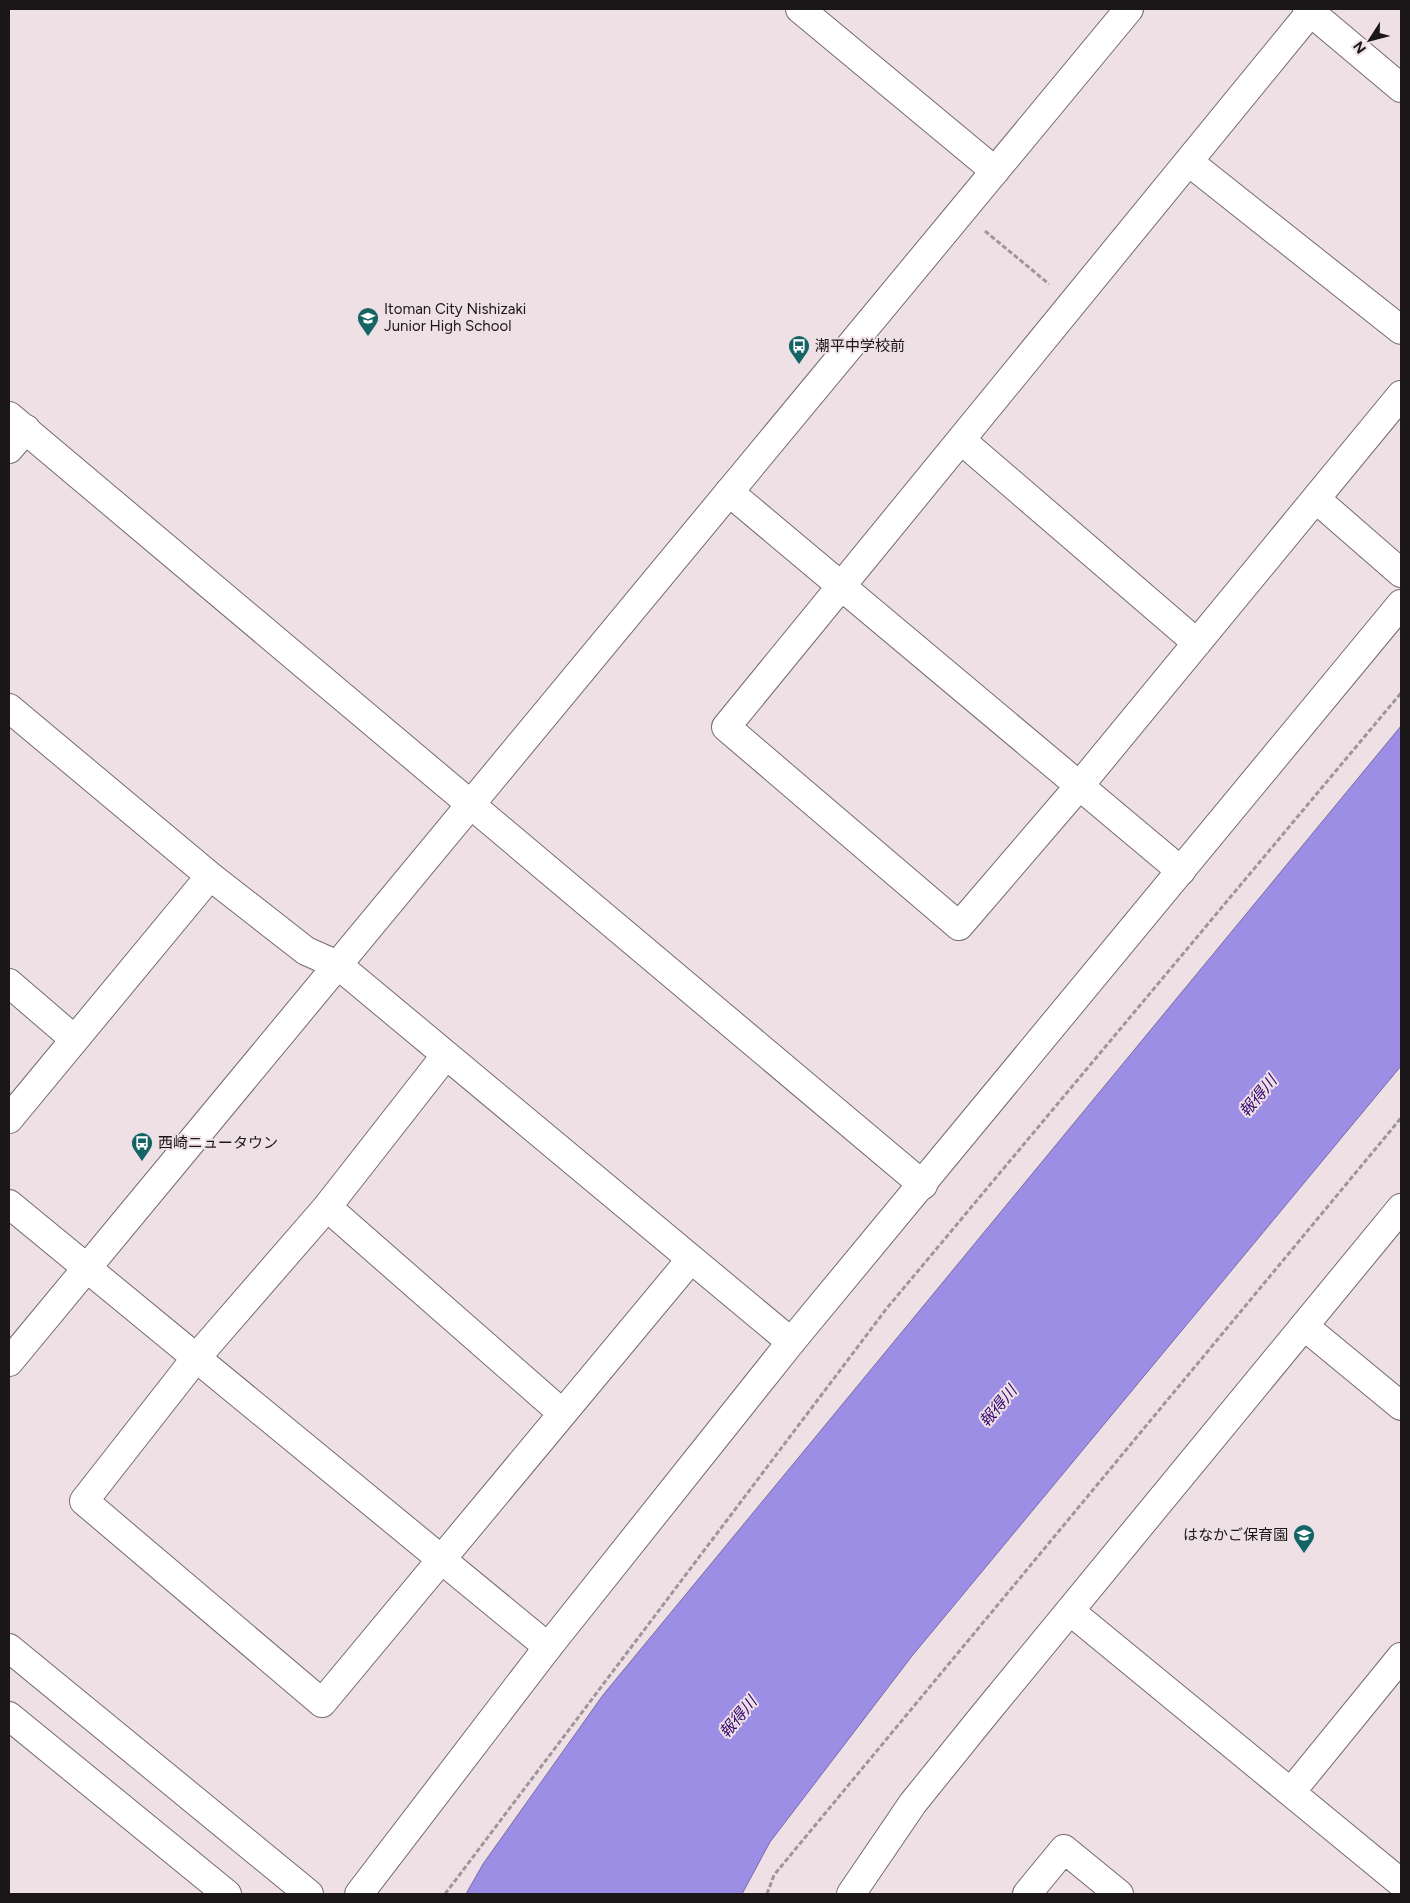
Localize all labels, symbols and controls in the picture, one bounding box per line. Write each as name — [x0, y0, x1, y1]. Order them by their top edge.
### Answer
north arrow — [1345, 15, 1395, 65]
text: N — [1350, 38, 1370, 57]
place label: Itoman City Nishizaki Junior High School — [384, 300, 526, 335]
school or university icon: Itoman City Nishizaki Junior High School — [356, 306, 380, 337]
bus stop icon: 潮平中学校前 — [787, 334, 811, 365]
place label: 潮平中学校前 — [815, 337, 905, 355]
water label: 報得川 — [1235, 1070, 1282, 1120]
bus stop icon: 西崎ニュータウン — [130, 1131, 154, 1162]
place label: 西崎ニュータウン — [158, 1134, 278, 1152]
water label: 報得川 — [975, 1380, 1022, 1430]
school or university icon: はなかご保育園 — [1292, 1523, 1316, 1554]
place label: はなかご保育園 — [1183, 1526, 1288, 1544]
water label: 報得川 — [715, 1691, 762, 1741]

